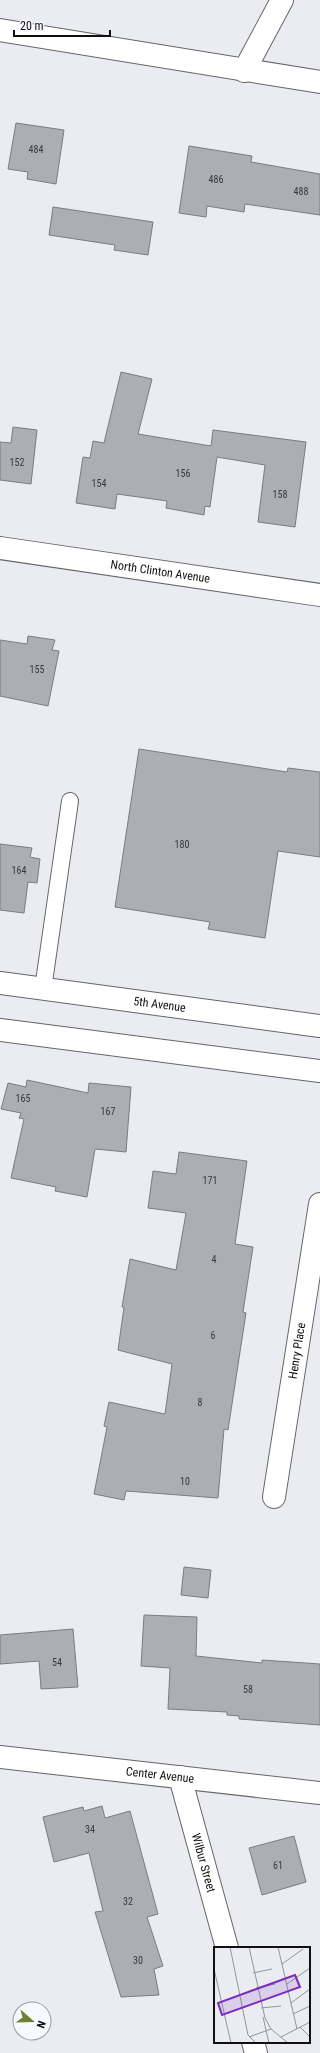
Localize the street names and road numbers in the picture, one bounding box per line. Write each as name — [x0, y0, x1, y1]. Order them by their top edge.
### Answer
street label: North Clinton Avenue — [110, 557, 211, 586]
street label: 5th Avenue — [133, 994, 187, 1015]
street label: Henry Place — [286, 1321, 308, 1380]
street label: Center Avenue — [125, 1764, 195, 1786]
street label: Wilbur Street — [189, 1832, 219, 1894]

